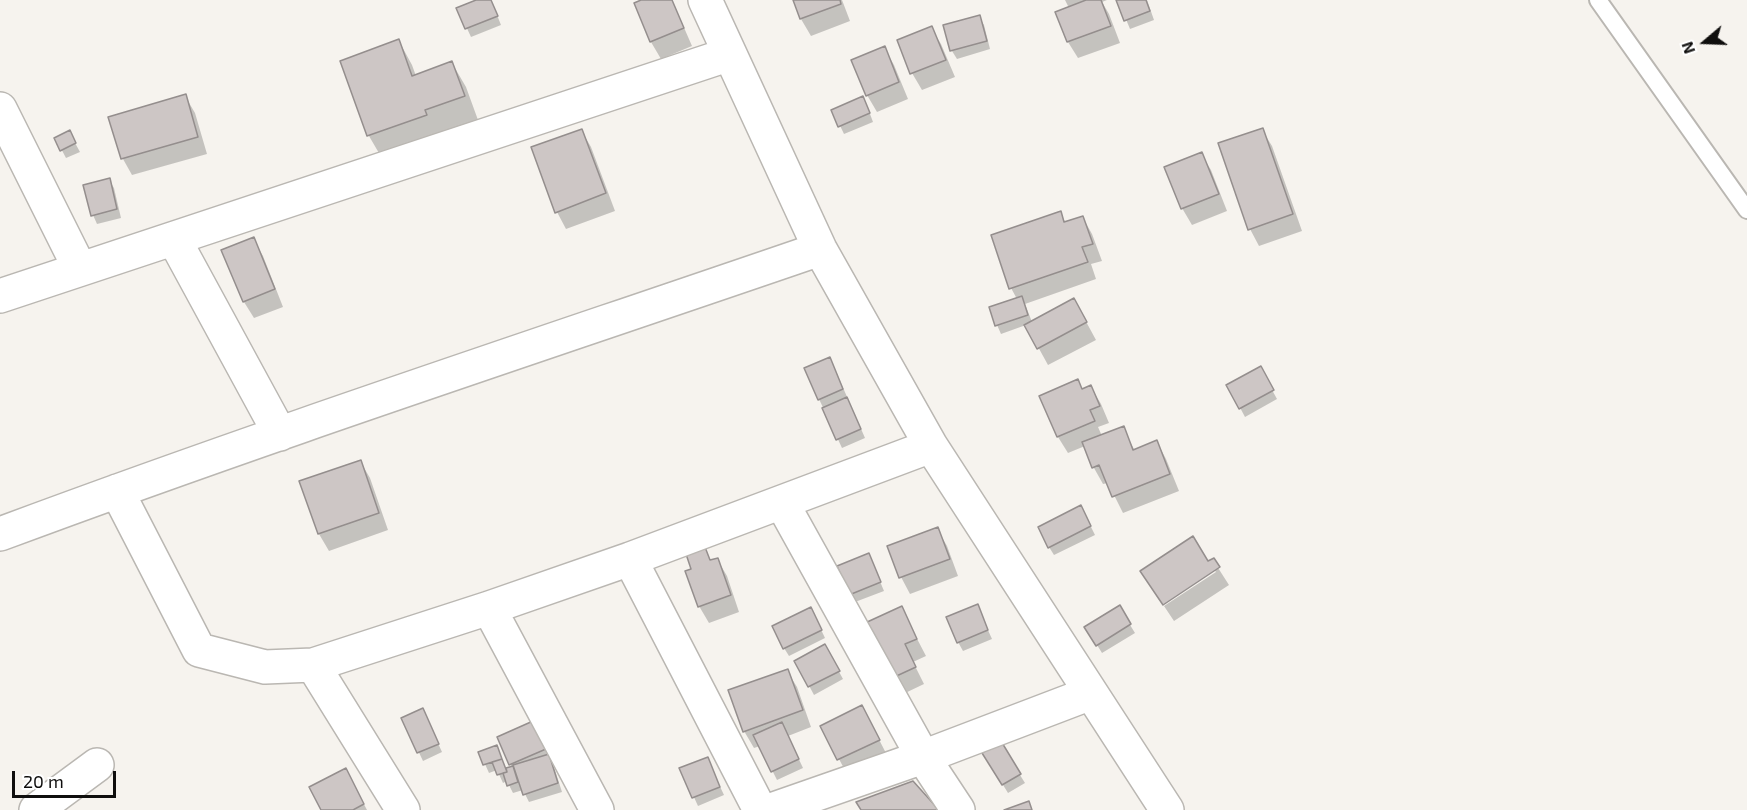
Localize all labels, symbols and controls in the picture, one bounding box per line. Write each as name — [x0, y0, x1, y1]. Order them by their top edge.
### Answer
north arrow — [1675, 12, 1735, 72]
text: N — [1677, 39, 1698, 57]
scale bar — [15, 759, 118, 797]
text: 20 m — [23, 770, 64, 792]

